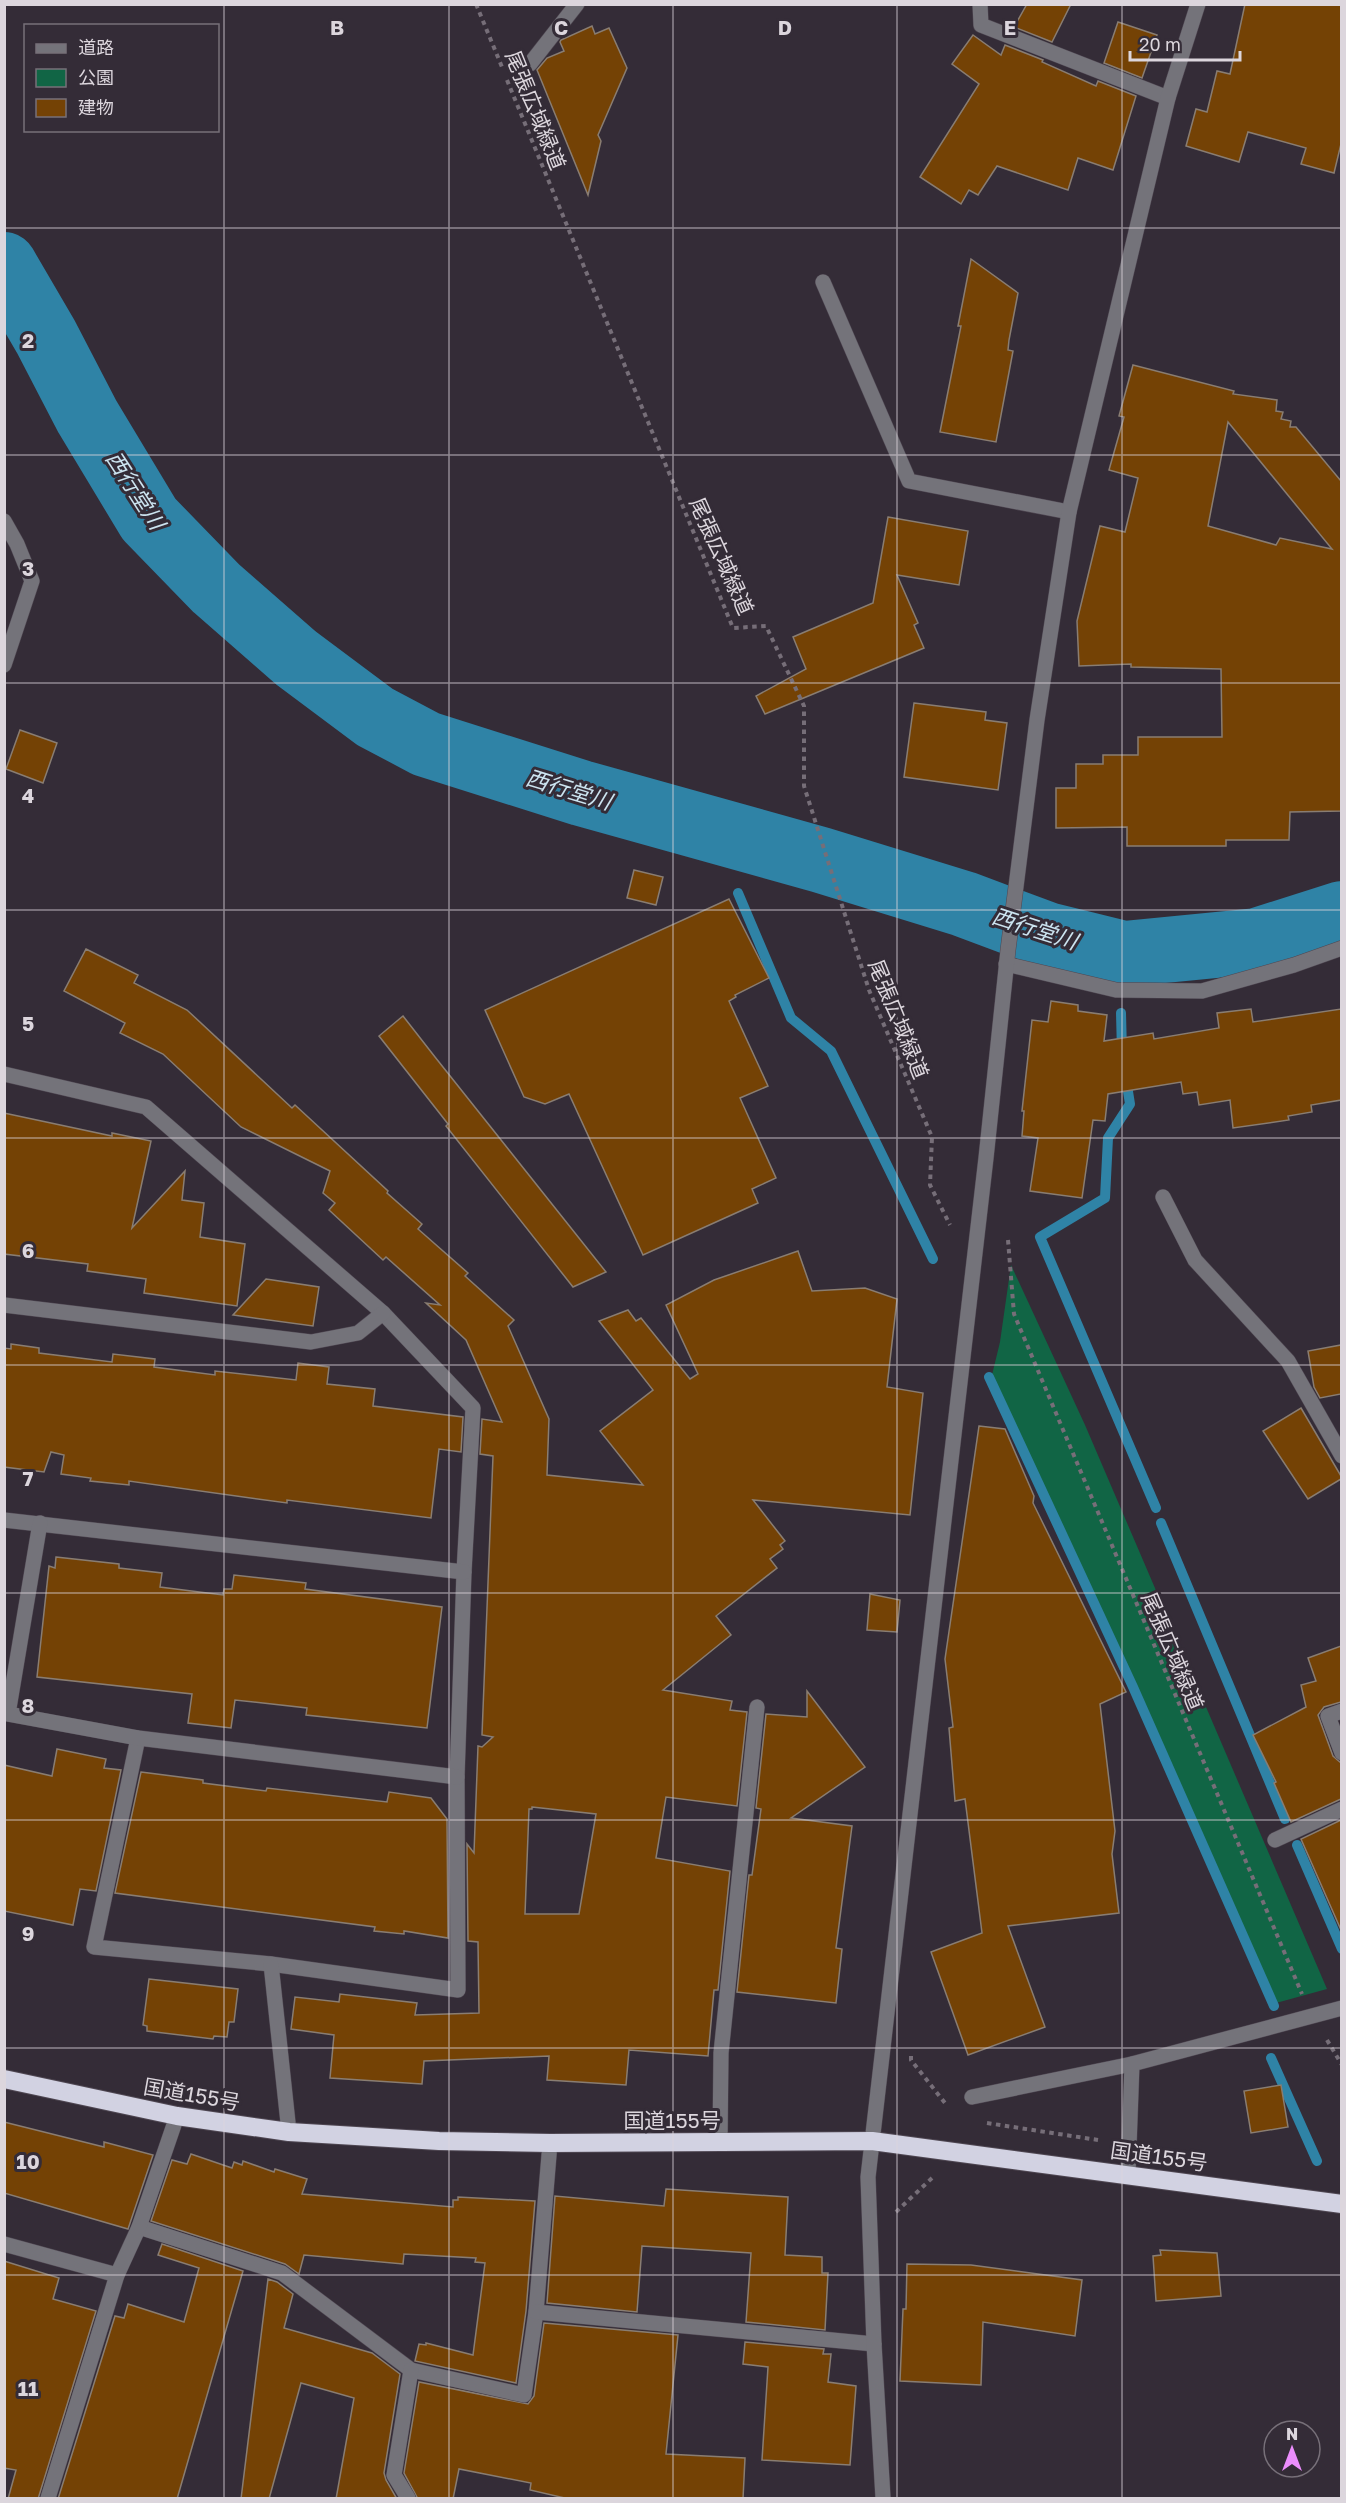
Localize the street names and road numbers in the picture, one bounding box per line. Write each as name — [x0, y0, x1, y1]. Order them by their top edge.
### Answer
street label: 尾張広域緑道 — [500, 47, 572, 173]
street label: 尾張広域緑道 — [684, 493, 760, 619]
street label: 尾張広域緑道 — [863, 956, 935, 1082]
street label: 尾張広域緑道 — [1136, 1588, 1210, 1714]
street label: 国道155号 — [142, 2073, 242, 2115]
street label: 国道155号 — [623, 2107, 721, 2133]
street label: 国道155号 — [1109, 2136, 1209, 2176]

